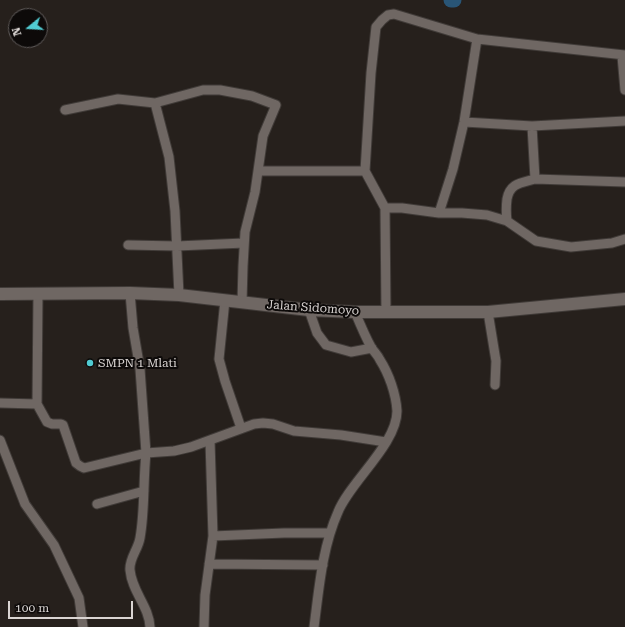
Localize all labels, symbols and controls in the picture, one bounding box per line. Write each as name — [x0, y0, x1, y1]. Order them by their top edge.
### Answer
north arrow — [8, 8, 48, 48]
text: N — [10, 26, 25, 38]
street label: Jalan Sidomoyo — [266, 298, 360, 318]
place label: SMPN 1 Mlati — [98, 356, 177, 370]
marker: SMPN 1 Mlati — [85, 358, 95, 368]
scale bar — [10, 593, 135, 619]
text: 100 m — [15, 601, 49, 615]

